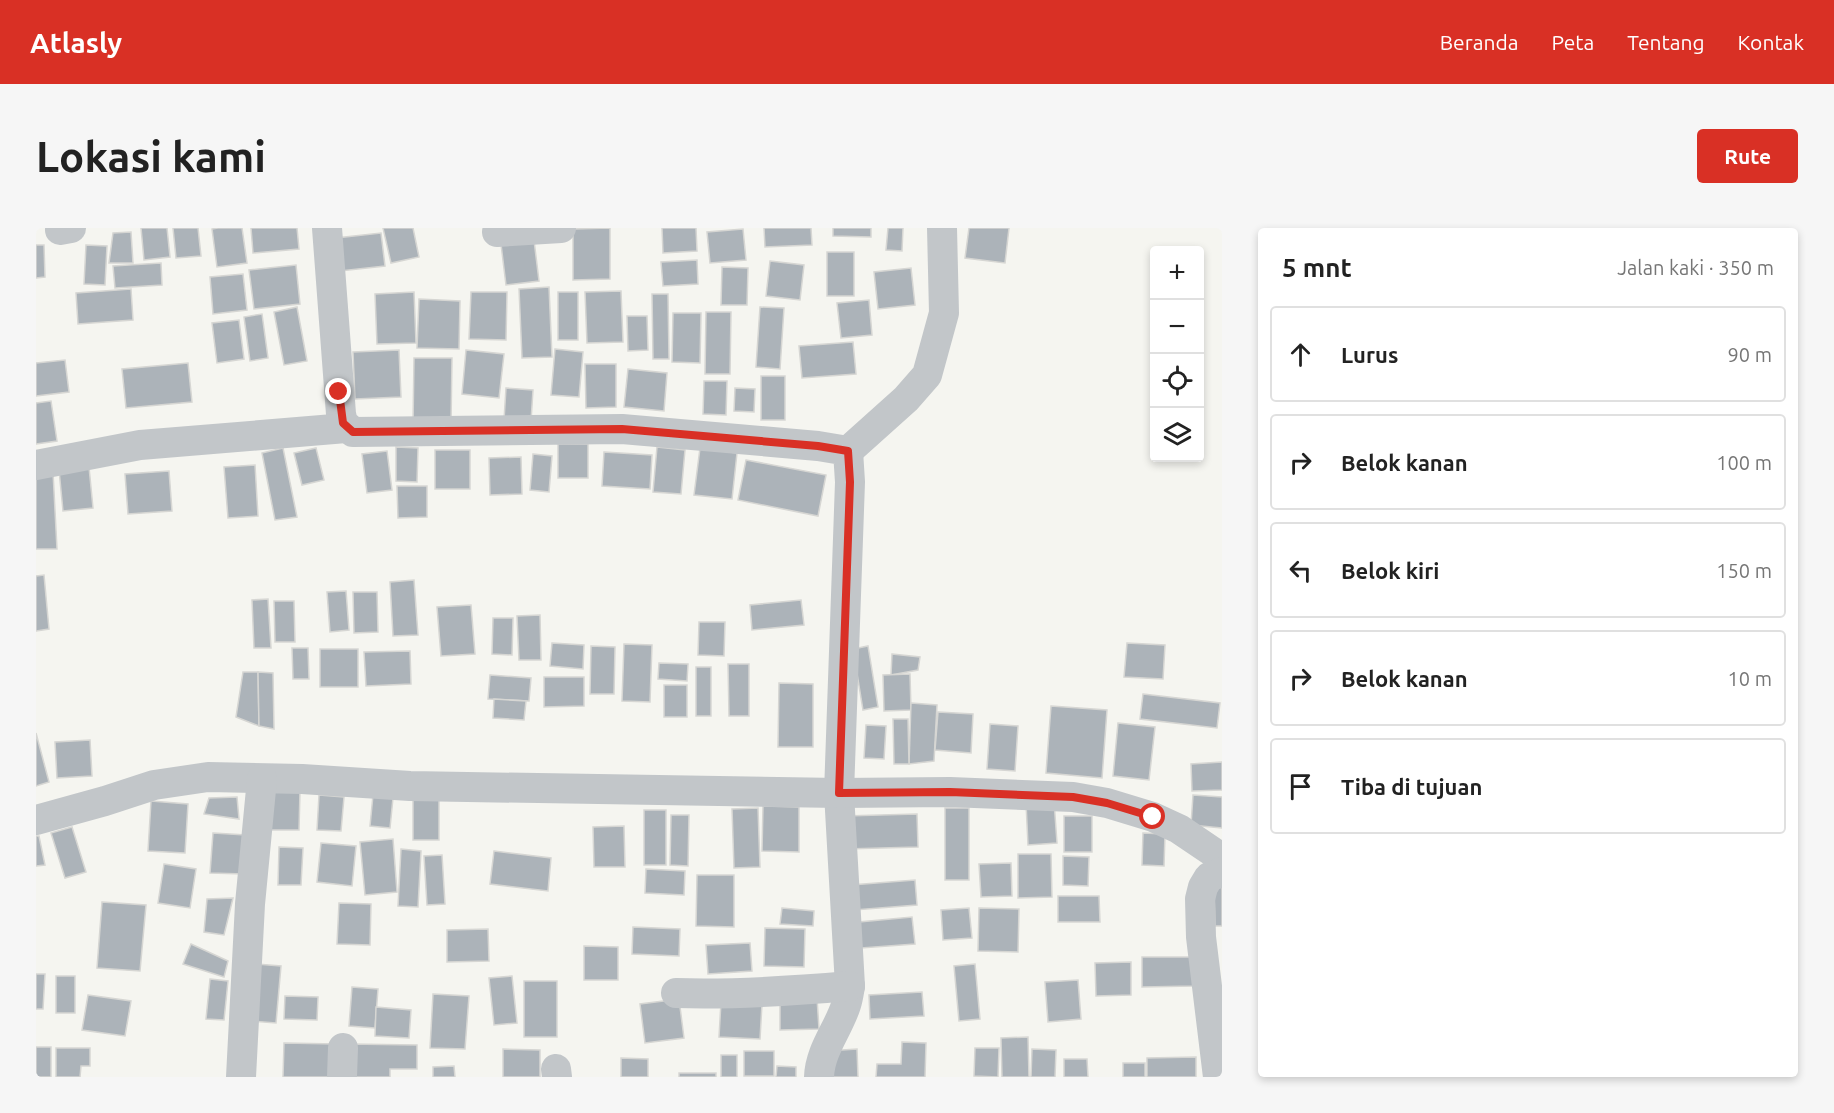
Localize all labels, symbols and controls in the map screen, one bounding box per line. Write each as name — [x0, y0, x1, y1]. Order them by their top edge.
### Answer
text: Atlasly — [30, 27, 122, 58]
text: Beranda — [1440, 30, 1519, 54]
text: Peta — [1552, 30, 1594, 54]
text: Tentang — [1627, 30, 1705, 54]
text: Kontak — [1738, 30, 1804, 54]
button: Rute — [1697, 129, 1798, 183]
text: Lokasi kami — [36, 133, 266, 180]
map controls — [1150, 246, 1204, 462]
button: + — [1150, 246, 1204, 300]
text: 5 mnt — [1282, 253, 1352, 282]
text: Jalan kaki · 350 m — [1617, 256, 1774, 279]
button: − — [1150, 300, 1204, 354]
icon: ahead — [1284, 338, 1317, 371]
text: Lurus — [1341, 342, 1398, 367]
text: 90 m — [1728, 343, 1772, 366]
button: locate — [1150, 354, 1204, 408]
route end — [325, 378, 351, 404]
button: layers — [1150, 408, 1204, 462]
icon: right — [1284, 446, 1317, 479]
text: Belok kanan — [1341, 450, 1468, 475]
text: 100 m — [1716, 451, 1772, 474]
icon: left — [1284, 554, 1317, 587]
text: Belok kiri — [1341, 558, 1439, 583]
text: 150 m — [1716, 559, 1772, 582]
icon: right — [1284, 662, 1317, 695]
text: Belok kanan — [1341, 666, 1468, 691]
text: 10 m — [1728, 667, 1772, 690]
icon: arrive — [1284, 770, 1317, 803]
text: Tiba di tujuan — [1341, 774, 1482, 799]
route start — [1139, 803, 1165, 829]

